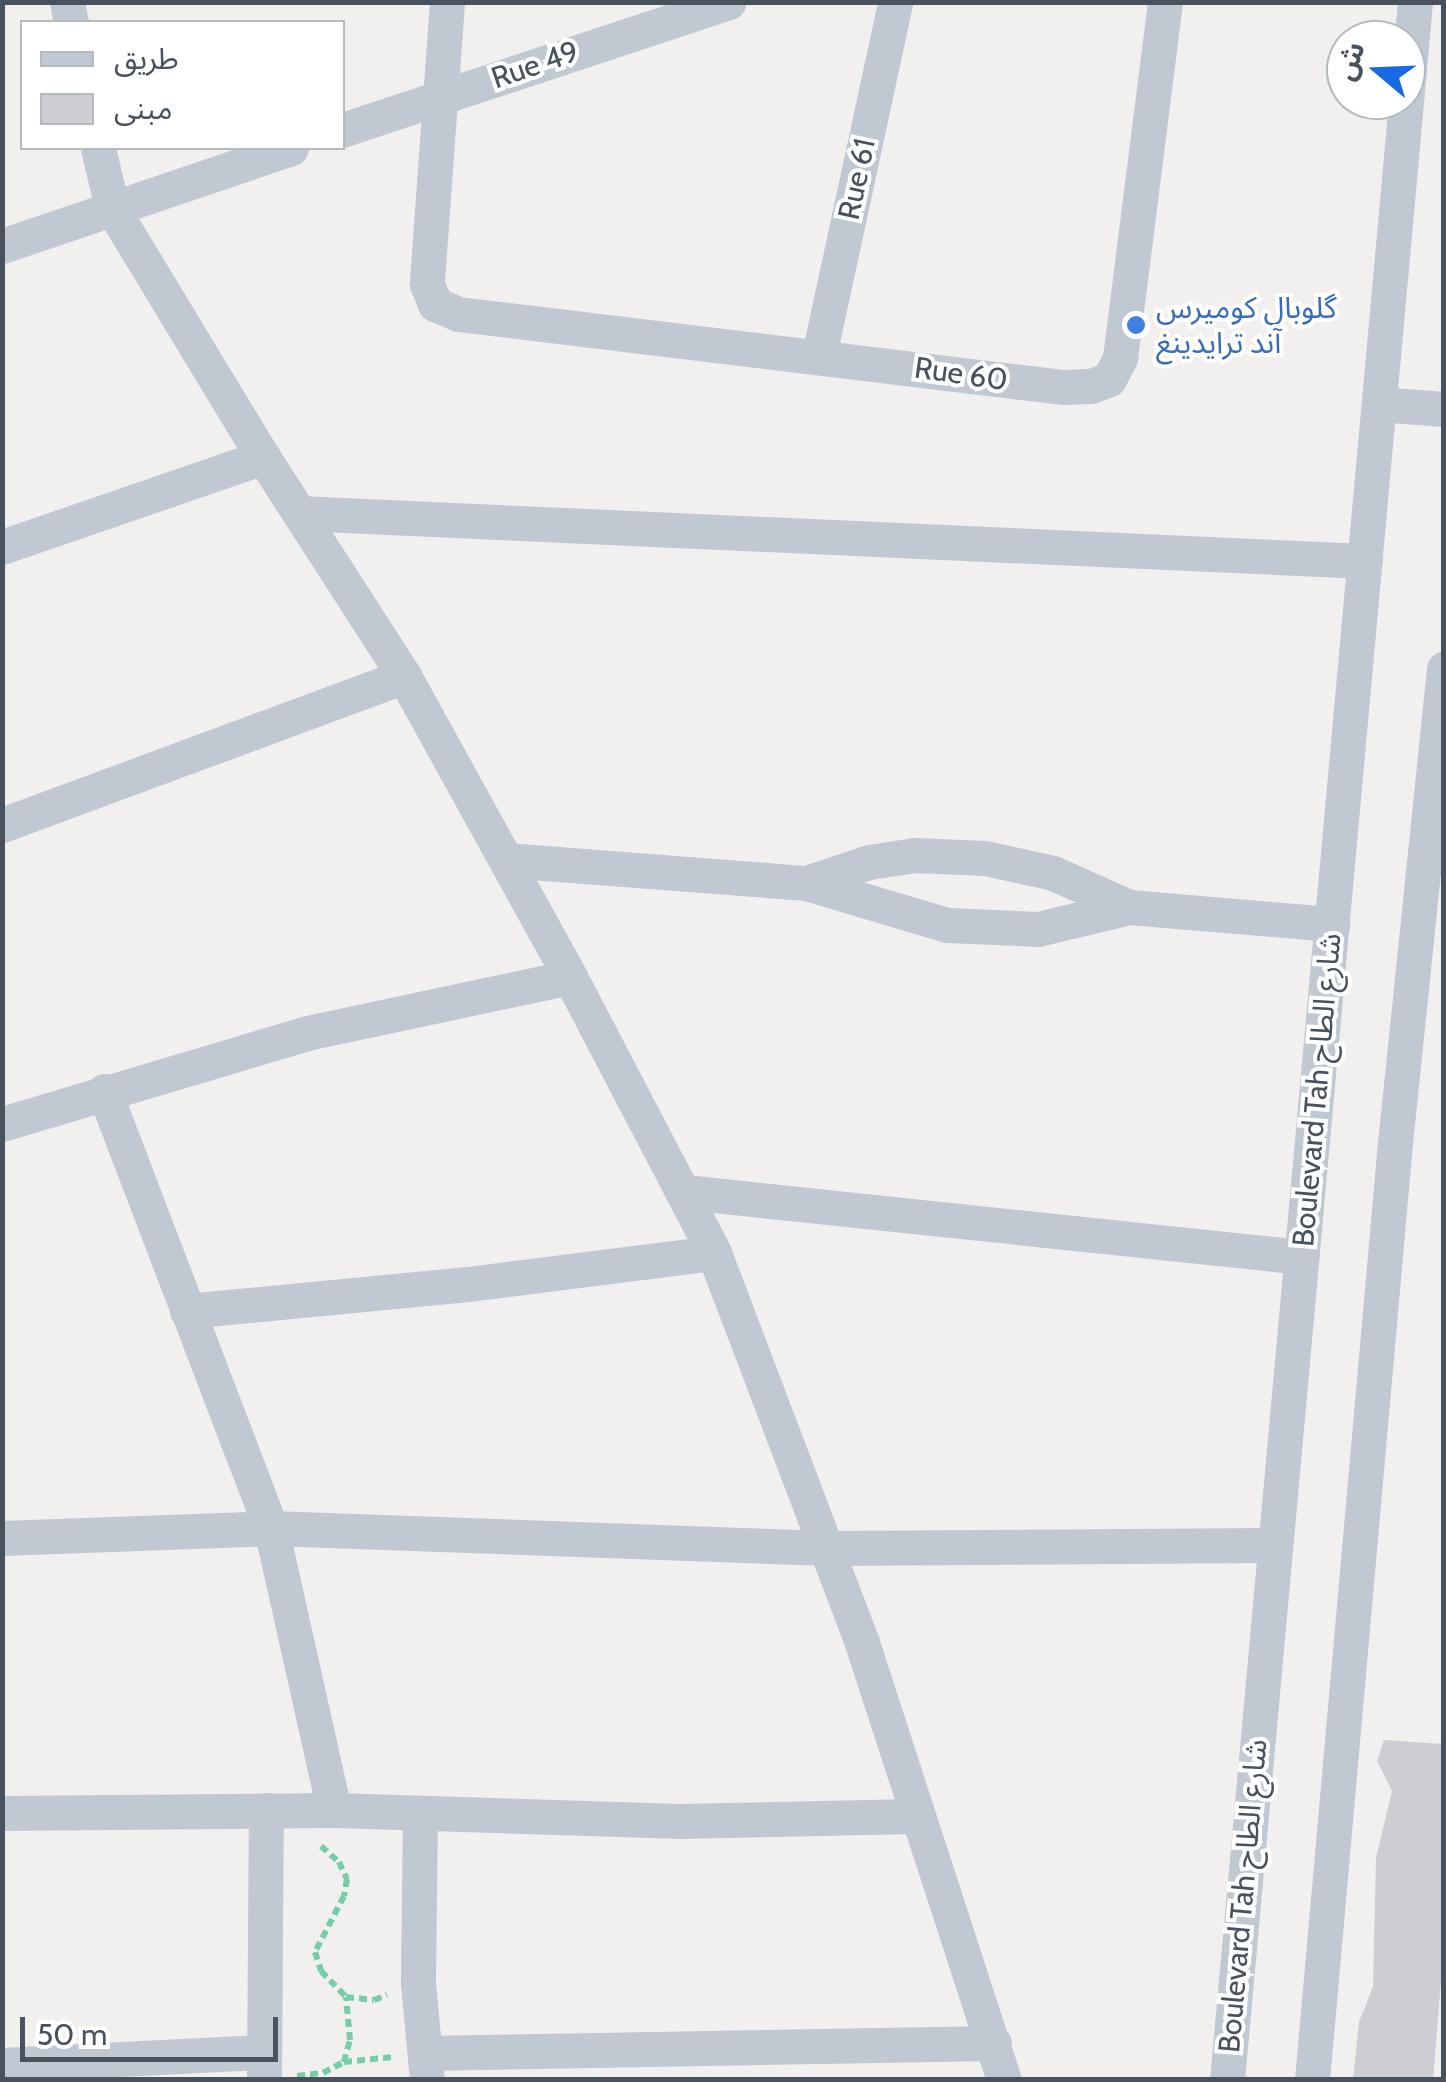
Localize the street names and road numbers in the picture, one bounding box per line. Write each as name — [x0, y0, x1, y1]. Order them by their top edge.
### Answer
street label: Rue 49 — [487, 33, 583, 97]
street label: Rue 61 — [831, 135, 883, 223]
street label: Rue 60 — [912, 350, 1010, 398]
street label: Boulevard Tah شارع الطاح — [1285, 932, 1349, 1248]
street label: Boulevard Tah شارع الطاح — [1211, 1738, 1275, 2054]

